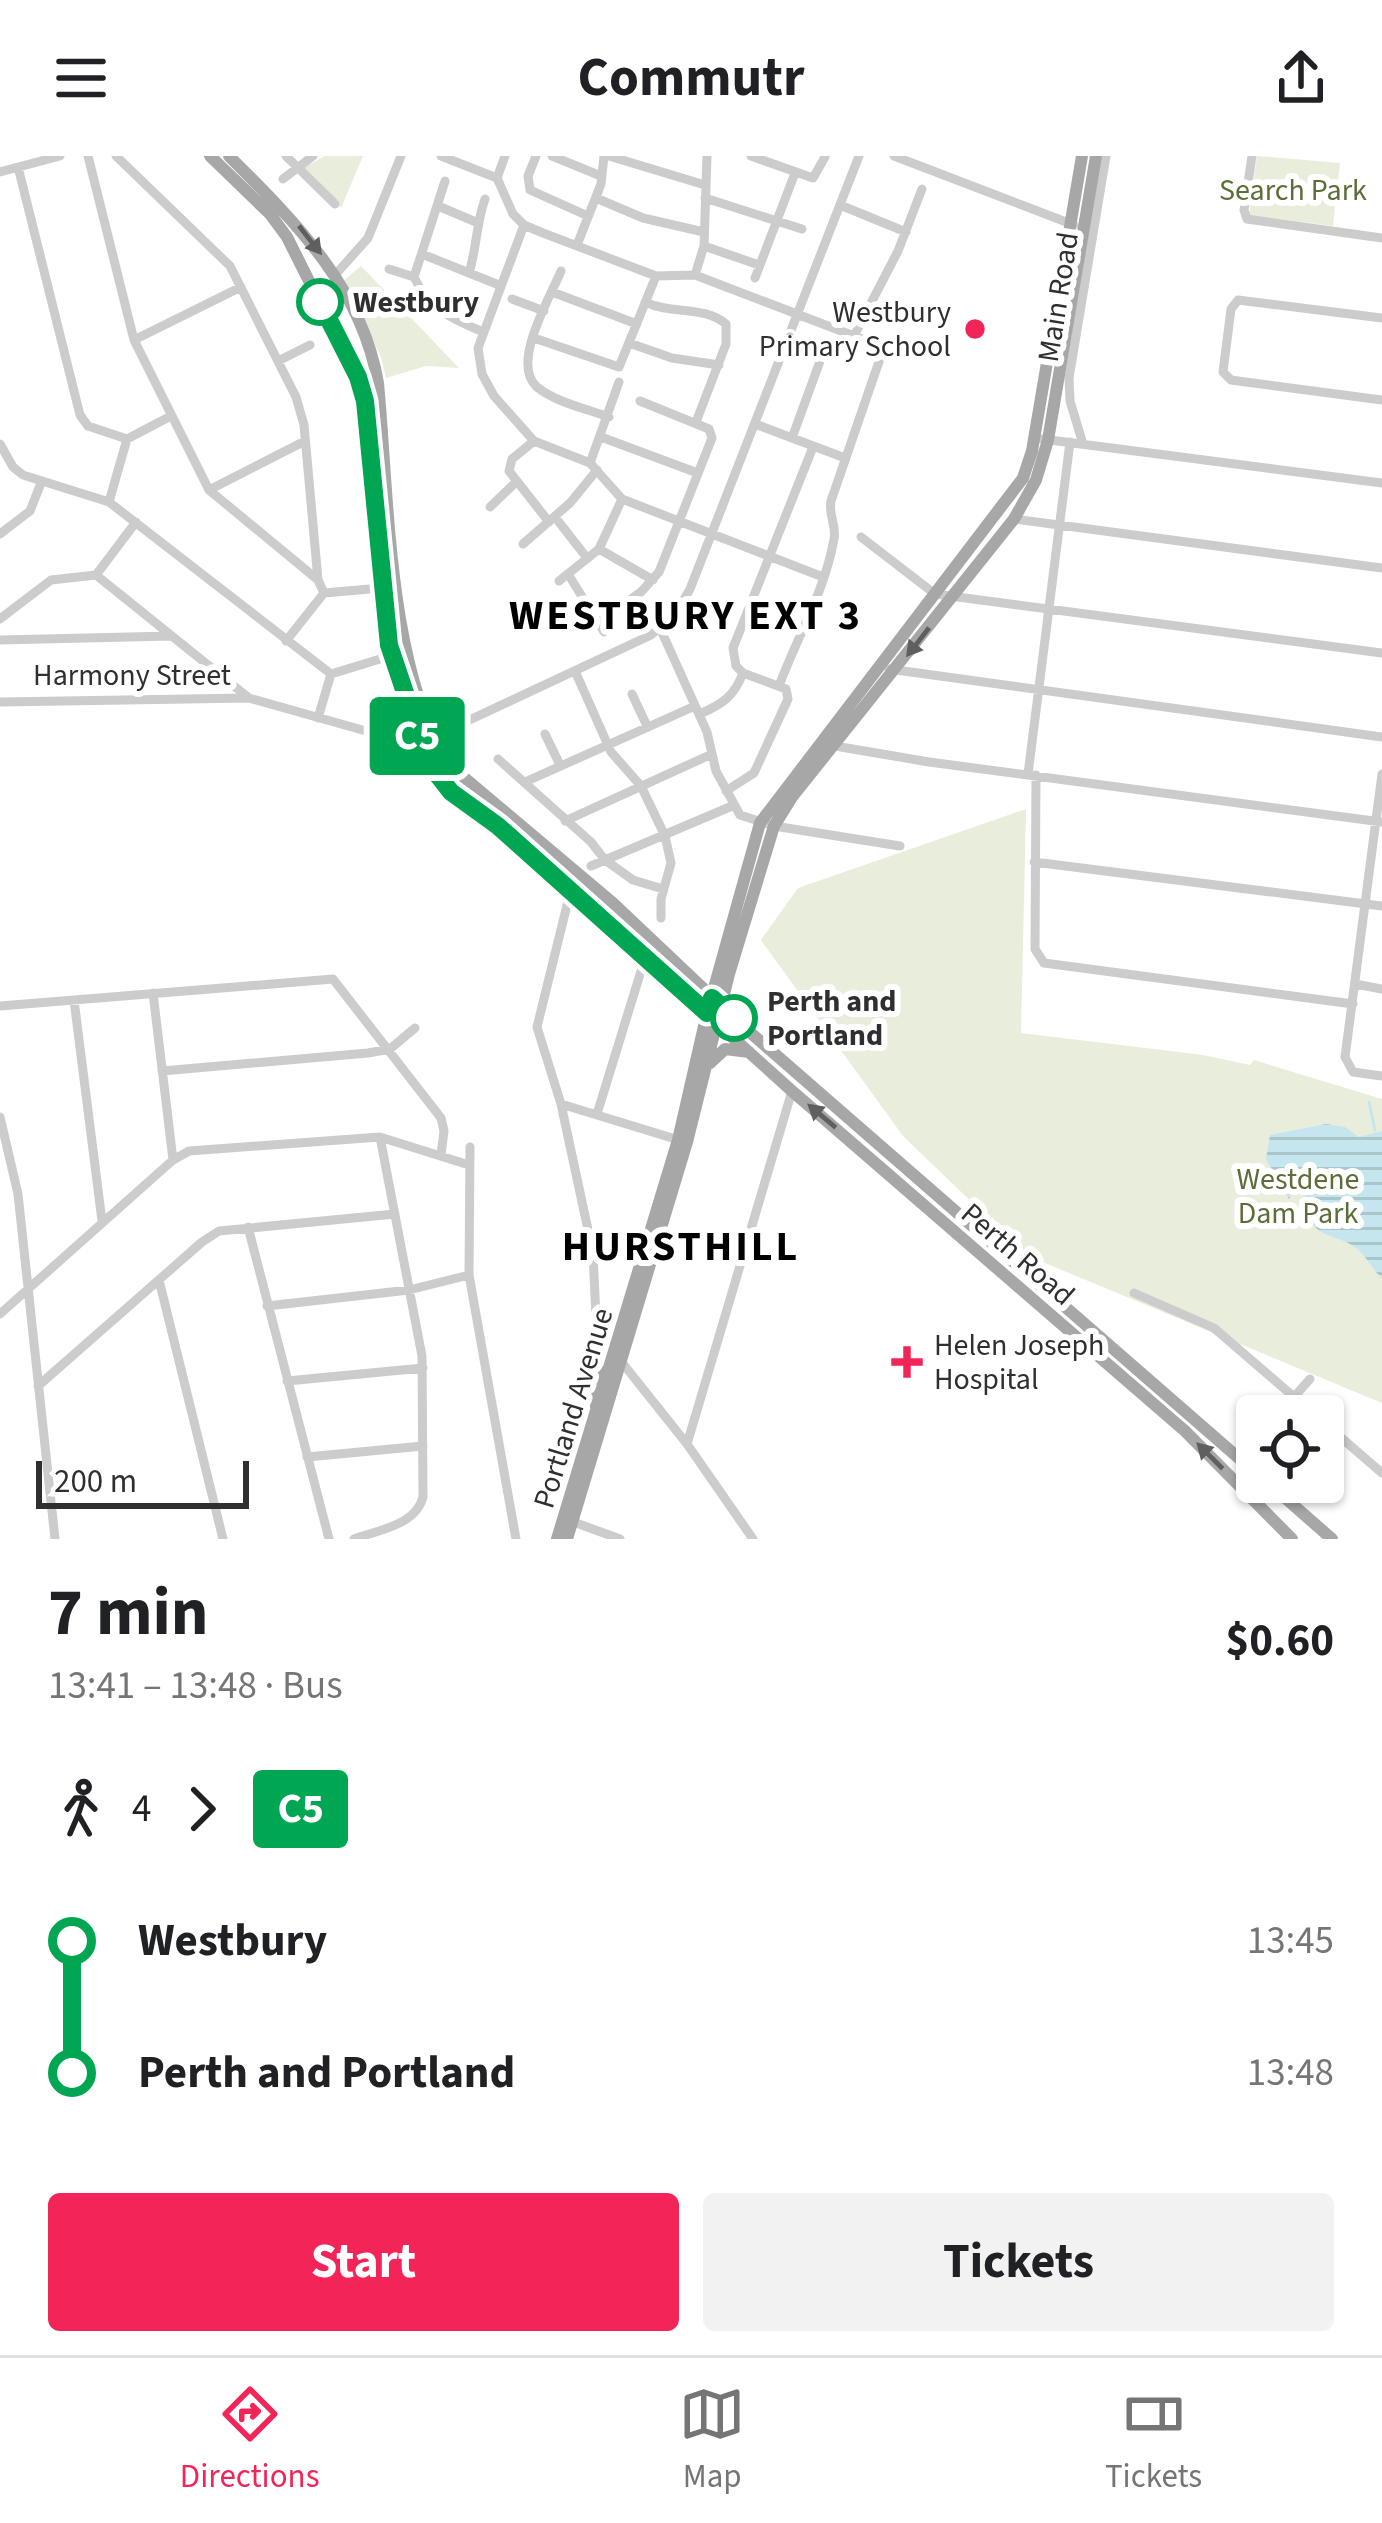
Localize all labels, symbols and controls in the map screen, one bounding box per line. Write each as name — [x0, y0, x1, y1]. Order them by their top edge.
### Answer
text: Commutr — [578, 40, 804, 117]
icon: menu — [48, 45, 114, 111]
icon: share — [1268, 45, 1334, 111]
park label: Search Park — [1219, 169, 1367, 212]
one-way arrow — [297, 225, 322, 256]
street label: Main Road — [1027, 229, 1090, 365]
marker: Westbury — [298, 280, 342, 324]
place label: Westbury — [353, 281, 479, 324]
place label: Westbury Primary School — [759, 291, 951, 368]
marker: Westbury Primary School — [962, 316, 988, 342]
district label: WESTBURY EXT 3 — [509, 586, 863, 646]
one-way arrow — [906, 627, 932, 658]
street label: Harmony Street — [33, 654, 231, 697]
line badge: C5 — [363, 697, 471, 775]
text: C5 — [394, 706, 440, 766]
place label: Perth and Portland — [767, 980, 897, 1057]
marker: Perth and Portland — [712, 996, 756, 1040]
one-way arrow — [806, 1104, 837, 1130]
park label: Westdene Dam Park — [1237, 1158, 1359, 1235]
street label: Perth Road — [951, 1193, 1084, 1316]
district label: HURSTHILL — [562, 1217, 800, 1277]
street label: Portland Avenue — [523, 1303, 624, 1514]
place label: Helen Joseph Hospital — [934, 1324, 1104, 1401]
marker: Helen Joseph Hospital — [891, 1346, 923, 1378]
map controls — [1236, 1395, 1344, 1503]
button: locate — [1236, 1395, 1344, 1503]
one-way arrow — [1196, 1442, 1224, 1470]
scale bar — [36, 1455, 249, 1508]
text: 200 m — [54, 1458, 137, 1505]
text: 7 min — [48, 1566, 209, 1660]
text: $0.60 — [1225, 1609, 1334, 1673]
text: 13:41 – 13:48 · Bus — [48, 1658, 343, 1714]
icon: walk — [48, 1776, 114, 1842]
icon: forward — [169, 1776, 235, 1842]
text: C5 — [277, 1779, 324, 1839]
text: 4 — [132, 1781, 151, 1837]
text: Westbury — [138, 1909, 327, 1973]
text: 13:45 — [1247, 1913, 1334, 1969]
text: Perth and Portland — [138, 2041, 515, 2105]
text: 13:48 — [1247, 2045, 1334, 2101]
button: Start — [48, 2193, 679, 2331]
button: Tickets — [703, 2193, 1334, 2331]
tab: Directions — [180, 2381, 320, 2500]
tab: Map — [679, 2381, 745, 2500]
tab: Tickets — [1105, 2381, 1202, 2500]

